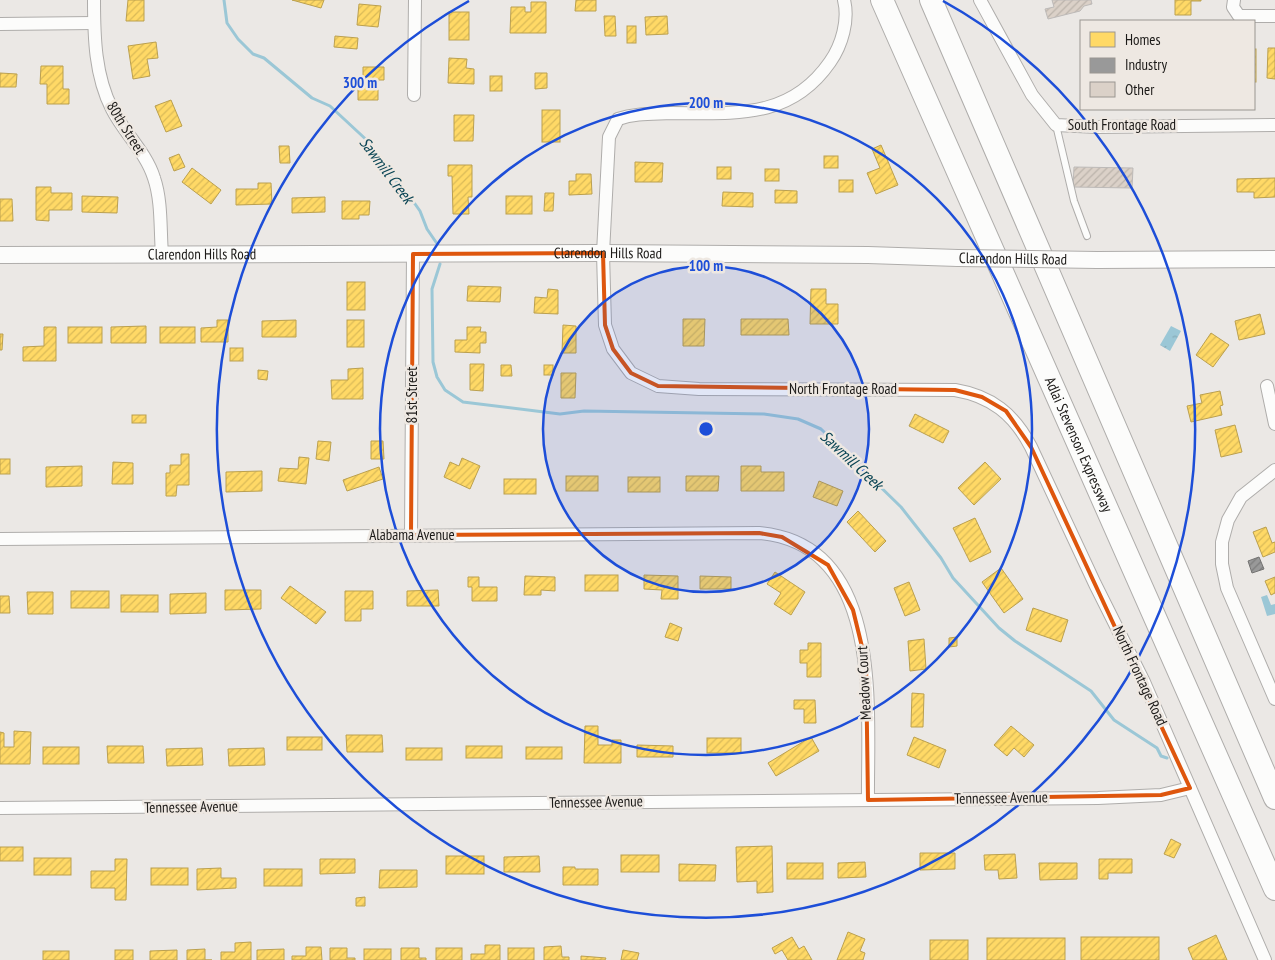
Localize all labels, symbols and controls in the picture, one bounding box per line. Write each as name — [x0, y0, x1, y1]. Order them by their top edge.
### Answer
legend — [1080, 20, 1255, 110]
text: Homes — [1125, 30, 1161, 49]
text: Industry — [1125, 55, 1167, 74]
text: 300 m — [343, 73, 377, 92]
text: Other — [1125, 80, 1155, 99]
text: 200 m — [689, 93, 723, 112]
street label: 80th Street — [103, 98, 150, 158]
street label: South Frontage Road — [1068, 115, 1176, 134]
water label: Sawmill Creek — [355, 133, 420, 209]
street label: Clarendon Hills Road — [554, 243, 662, 262]
street label: Clarendon Hills Road — [148, 244, 256, 264]
street label: Clarendon Hills Road — [959, 248, 1067, 269]
text: 100 m — [689, 256, 723, 275]
street label: 81st Street — [402, 367, 421, 423]
street label: Adlai Stevenson Expressway — [1041, 374, 1117, 515]
street label: North Frontage Road — [789, 379, 897, 398]
centre of rings — [697, 420, 715, 438]
water label: Sawmill Creek — [817, 426, 889, 495]
street label: Alabama Avenue — [369, 525, 455, 544]
street label: North Frontage Road — [1109, 623, 1172, 729]
street label: Meadow Court — [852, 645, 875, 721]
street label: Tennessee Avenue — [954, 787, 1048, 808]
street label: Tennessee Avenue — [549, 791, 643, 812]
street label: Tennessee Avenue — [144, 796, 238, 817]

